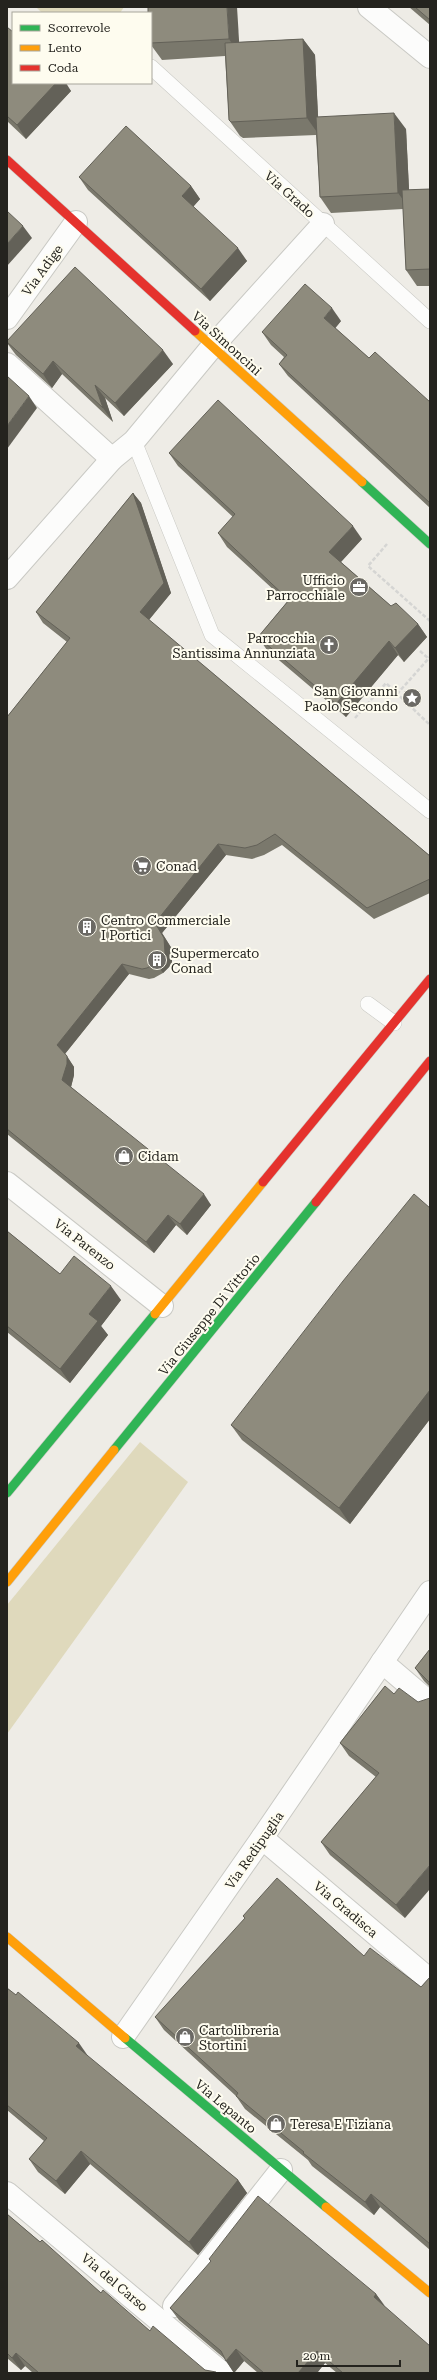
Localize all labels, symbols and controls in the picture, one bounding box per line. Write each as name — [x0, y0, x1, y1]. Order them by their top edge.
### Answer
legend — [12, 12, 152, 84]
text: Scorrevole — [48, 21, 111, 35]
text: Lento — [48, 41, 82, 55]
text: Coda — [48, 61, 79, 75]
street label: Via Grado — [262, 168, 318, 221]
street label: Via Adige — [19, 242, 66, 299]
street label: Via Simoncini — [189, 308, 264, 378]
place label: Ufficio Parrocchiale — [266, 573, 345, 603]
office icon: Ufficio Parrocchiale — [348, 576, 370, 598]
place label: Parrocchia Santissima Annunziata — [172, 631, 315, 661]
church icon: Parrocchia Santissima Annunziata — [318, 634, 340, 656]
place label: San Giovanni Paolo Secondo — [304, 684, 398, 714]
place icon: San Giovanni Paolo Secondo — [401, 687, 423, 709]
supermarket icon: Conad — [131, 855, 153, 877]
place label: Conad — [156, 859, 198, 874]
place label: Centro Commerciale I Portici — [101, 913, 230, 943]
building icon: Centro Commerciale I Portici — [76, 916, 98, 938]
place label: Supermercato Conad — [171, 946, 259, 976]
building icon: Supermercato Conad — [146, 949, 168, 971]
shop icon: Cidam — [113, 1145, 135, 1167]
place label: Cidam — [138, 1149, 179, 1164]
street label: Via Parenzo — [51, 1216, 118, 1273]
street label: Via Giuseppe Di Vittorio — [156, 1250, 263, 1378]
street label: Via Redipuglia — [222, 1809, 287, 1892]
street label: Via Gradisca — [311, 1878, 381, 1940]
place label: Cartolibreria Stortini — [199, 2023, 279, 2053]
shop icon: Cartolibreria Stortini — [174, 2026, 196, 2048]
street label: Via Lepanto — [192, 2076, 259, 2136]
shop icon: Teresa E Tiziana — [265, 2113, 287, 2135]
place label: Teresa E Tiziana — [290, 2117, 391, 2132]
street label: Via del Carso — [78, 2250, 151, 2314]
scale bar — [297, 2342, 400, 2368]
text: 20 m — [303, 2349, 330, 2363]

